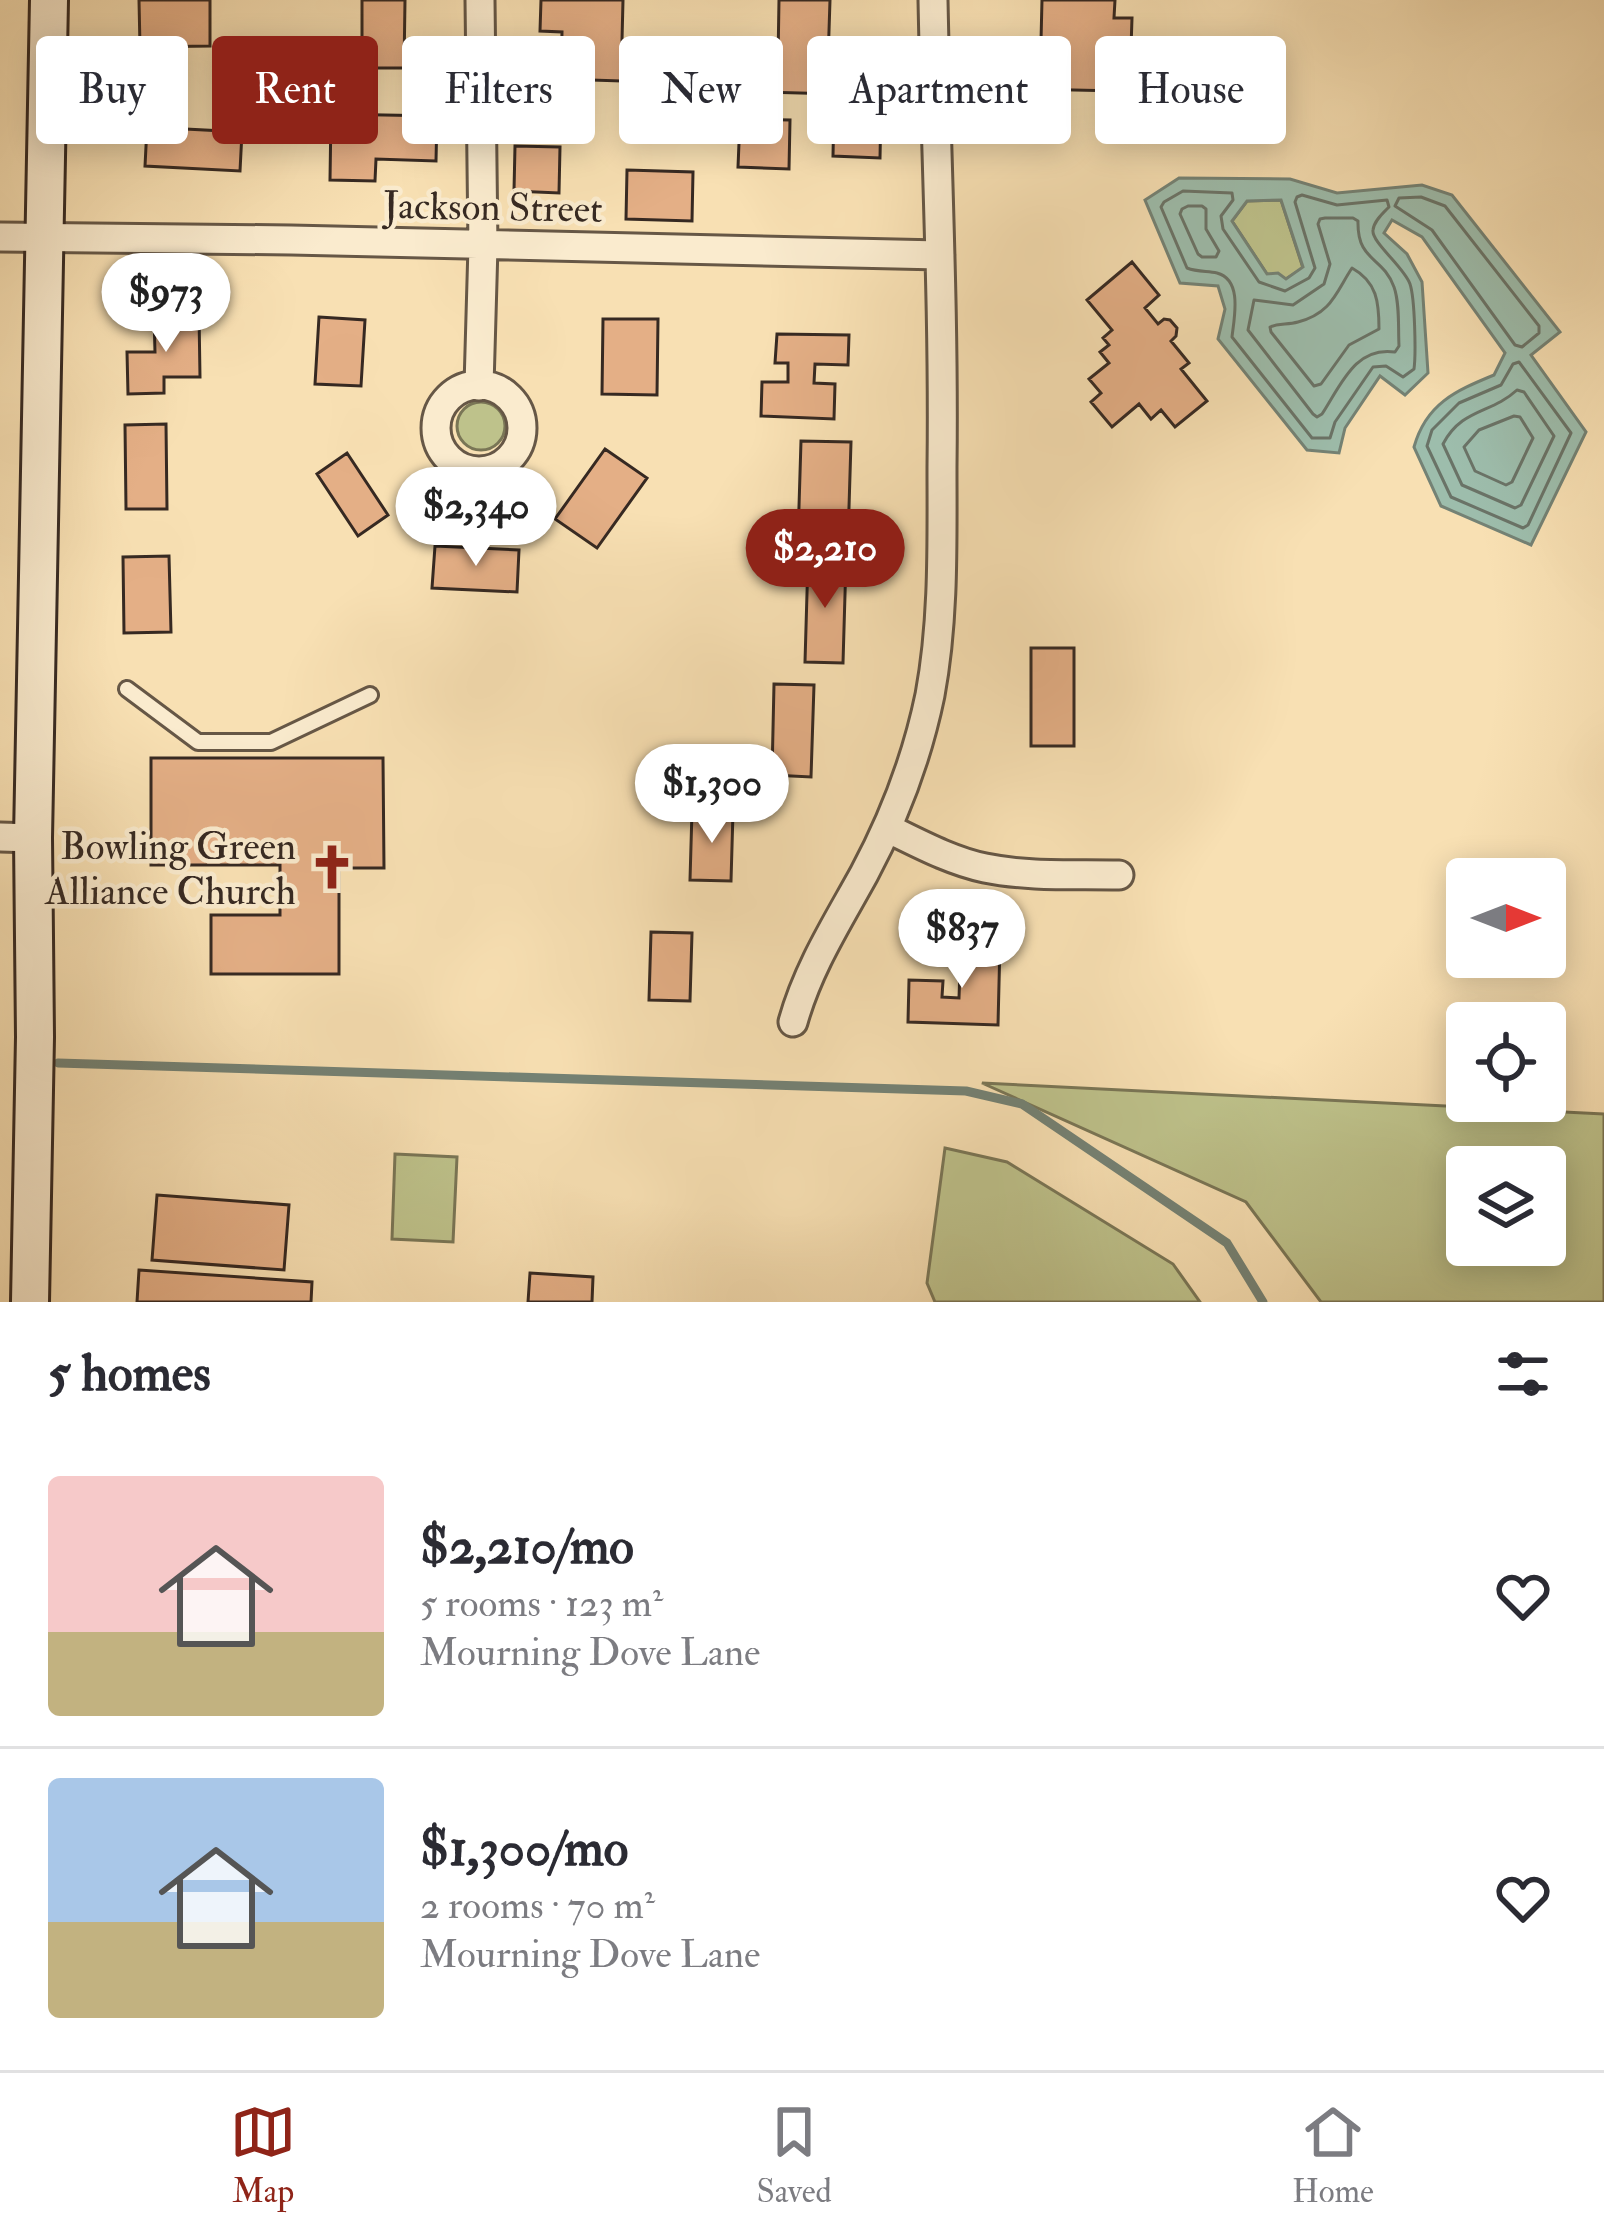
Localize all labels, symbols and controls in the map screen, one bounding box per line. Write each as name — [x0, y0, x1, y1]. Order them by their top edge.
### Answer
chip: Buy — [36, 36, 188, 144]
chip: Rent — [212, 36, 378, 144]
chip: Filters — [402, 36, 595, 144]
chip: New — [619, 36, 783, 144]
chip: Apartment — [807, 36, 1071, 144]
chip: House — [1095, 36, 1286, 144]
street label: Jackson Street — [382, 181, 603, 234]
pin: $973 — [95, 253, 237, 355]
text: $973 — [129, 267, 203, 316]
pin: $2,340 — [378, 467, 574, 569]
text: $2,340 — [423, 481, 529, 530]
pin: $2,210 — [727, 509, 923, 611]
text: $2,210 — [773, 523, 877, 572]
pin: $1,300 — [614, 744, 810, 846]
text: $1,300 — [662, 758, 762, 807]
place label: Bowling Green Alliance Church — [44, 822, 296, 916]
church icon: Bowling Green Alliance Church — [307, 842, 357, 892]
north arrow — [1446, 858, 1566, 978]
map controls — [1446, 858, 1566, 1266]
pin: $837 — [891, 889, 1033, 991]
text: $837 — [925, 903, 999, 952]
button: locate — [1446, 1002, 1566, 1122]
button: layers — [1446, 1146, 1566, 1266]
icon: filters — [1490, 1341, 1556, 1407]
text: 5 homes — [48, 1342, 211, 1406]
text: $2,210/mo — [420, 1515, 634, 1579]
icon: home — [144, 1524, 288, 1668]
icon: heart — [1490, 1563, 1556, 1629]
text: 5 rooms · 123 m² — [420, 1579, 663, 1628]
text: Mourning Dove Lane — [420, 1628, 760, 1677]
text: $1,300/mo — [420, 1817, 628, 1881]
icon: home — [144, 1826, 288, 1970]
icon: heart — [1490, 1865, 1556, 1931]
text: 2 rooms · 70 m² — [420, 1881, 655, 1930]
text: Mourning Dove Lane — [420, 1930, 760, 1979]
tab: Map — [230, 2099, 296, 2212]
tab: Saved — [756, 2099, 832, 2212]
tab: Home — [1292, 2099, 1374, 2212]

